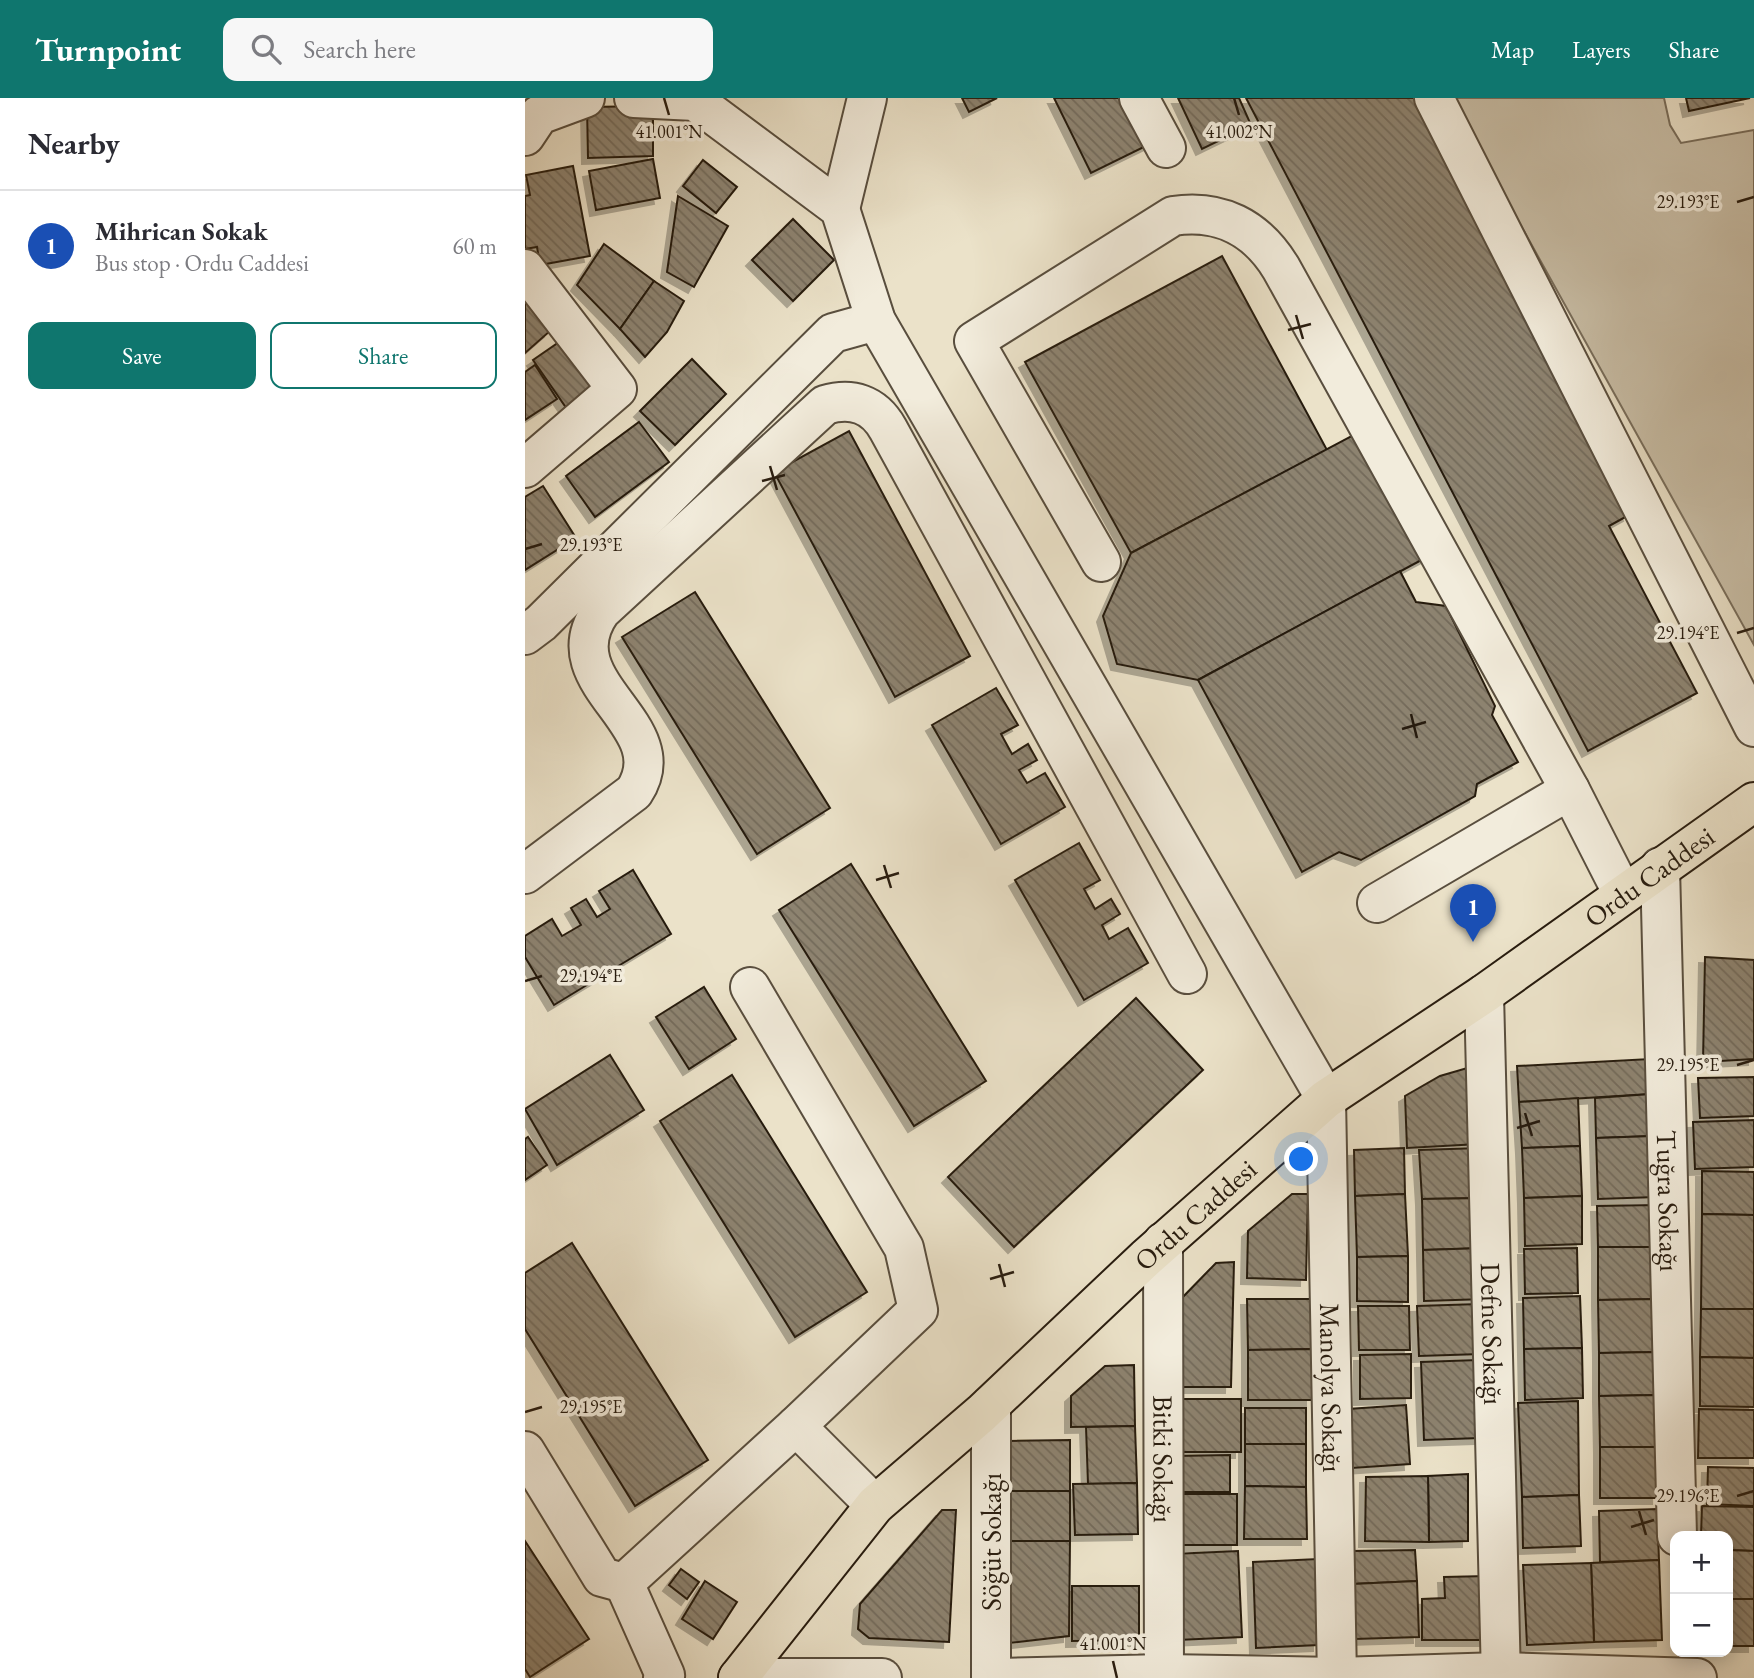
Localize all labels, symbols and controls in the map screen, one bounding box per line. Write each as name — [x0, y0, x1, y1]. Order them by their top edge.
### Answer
search box — [223, 18, 713, 81]
text: Turnpoint — [35, 28, 181, 71]
icon: search — [247, 30, 285, 68]
text: Search here — [303, 32, 416, 66]
text: Map — [1491, 34, 1534, 65]
text: Layers — [1572, 34, 1631, 65]
text: Share — [1669, 34, 1719, 65]
text: 41.001°N — [636, 120, 703, 143]
text: 41.002°N — [1206, 120, 1273, 143]
text: Nearby — [28, 124, 120, 163]
text: 29.193°E — [1657, 190, 1719, 213]
text: Mihrican Sokak — [95, 214, 268, 248]
text: 1 — [45, 231, 57, 261]
text: 60 m — [452, 231, 497, 261]
text: Bus stop · Ordu Caddesi — [95, 248, 309, 278]
button: Save — [28, 322, 256, 389]
button: Share — [270, 322, 497, 389]
text: 29.193°E — [560, 533, 622, 556]
text: 29.194°E — [1657, 621, 1719, 644]
street label: Ordu Caddesi — [1577, 818, 1721, 935]
pin: 1 — [1450, 884, 1496, 942]
text: 29.194°E — [560, 964, 622, 987]
text: 29.195°E — [1657, 1053, 1719, 1076]
street label: Tuğra Sokağı — [1649, 1130, 1688, 1272]
your location — [1284, 1142, 1318, 1176]
street label: Ordu Caddesi — [1126, 1151, 1264, 1278]
street label: Defne Sokağı — [1473, 1262, 1512, 1406]
street label: Manolya Sokağı — [1312, 1303, 1351, 1473]
text: 29.195°E — [560, 1395, 622, 1418]
street label: Bitki Sokağı — [1145, 1395, 1182, 1523]
street label: Söğüt Sokağı — [973, 1473, 1009, 1611]
text: 29.196°E — [1657, 1484, 1719, 1507]
map controls — [1670, 1531, 1733, 1657]
button: + — [1670, 1531, 1733, 1594]
button: − — [1670, 1594, 1733, 1657]
text: 41.001°N — [1080, 1632, 1147, 1655]

